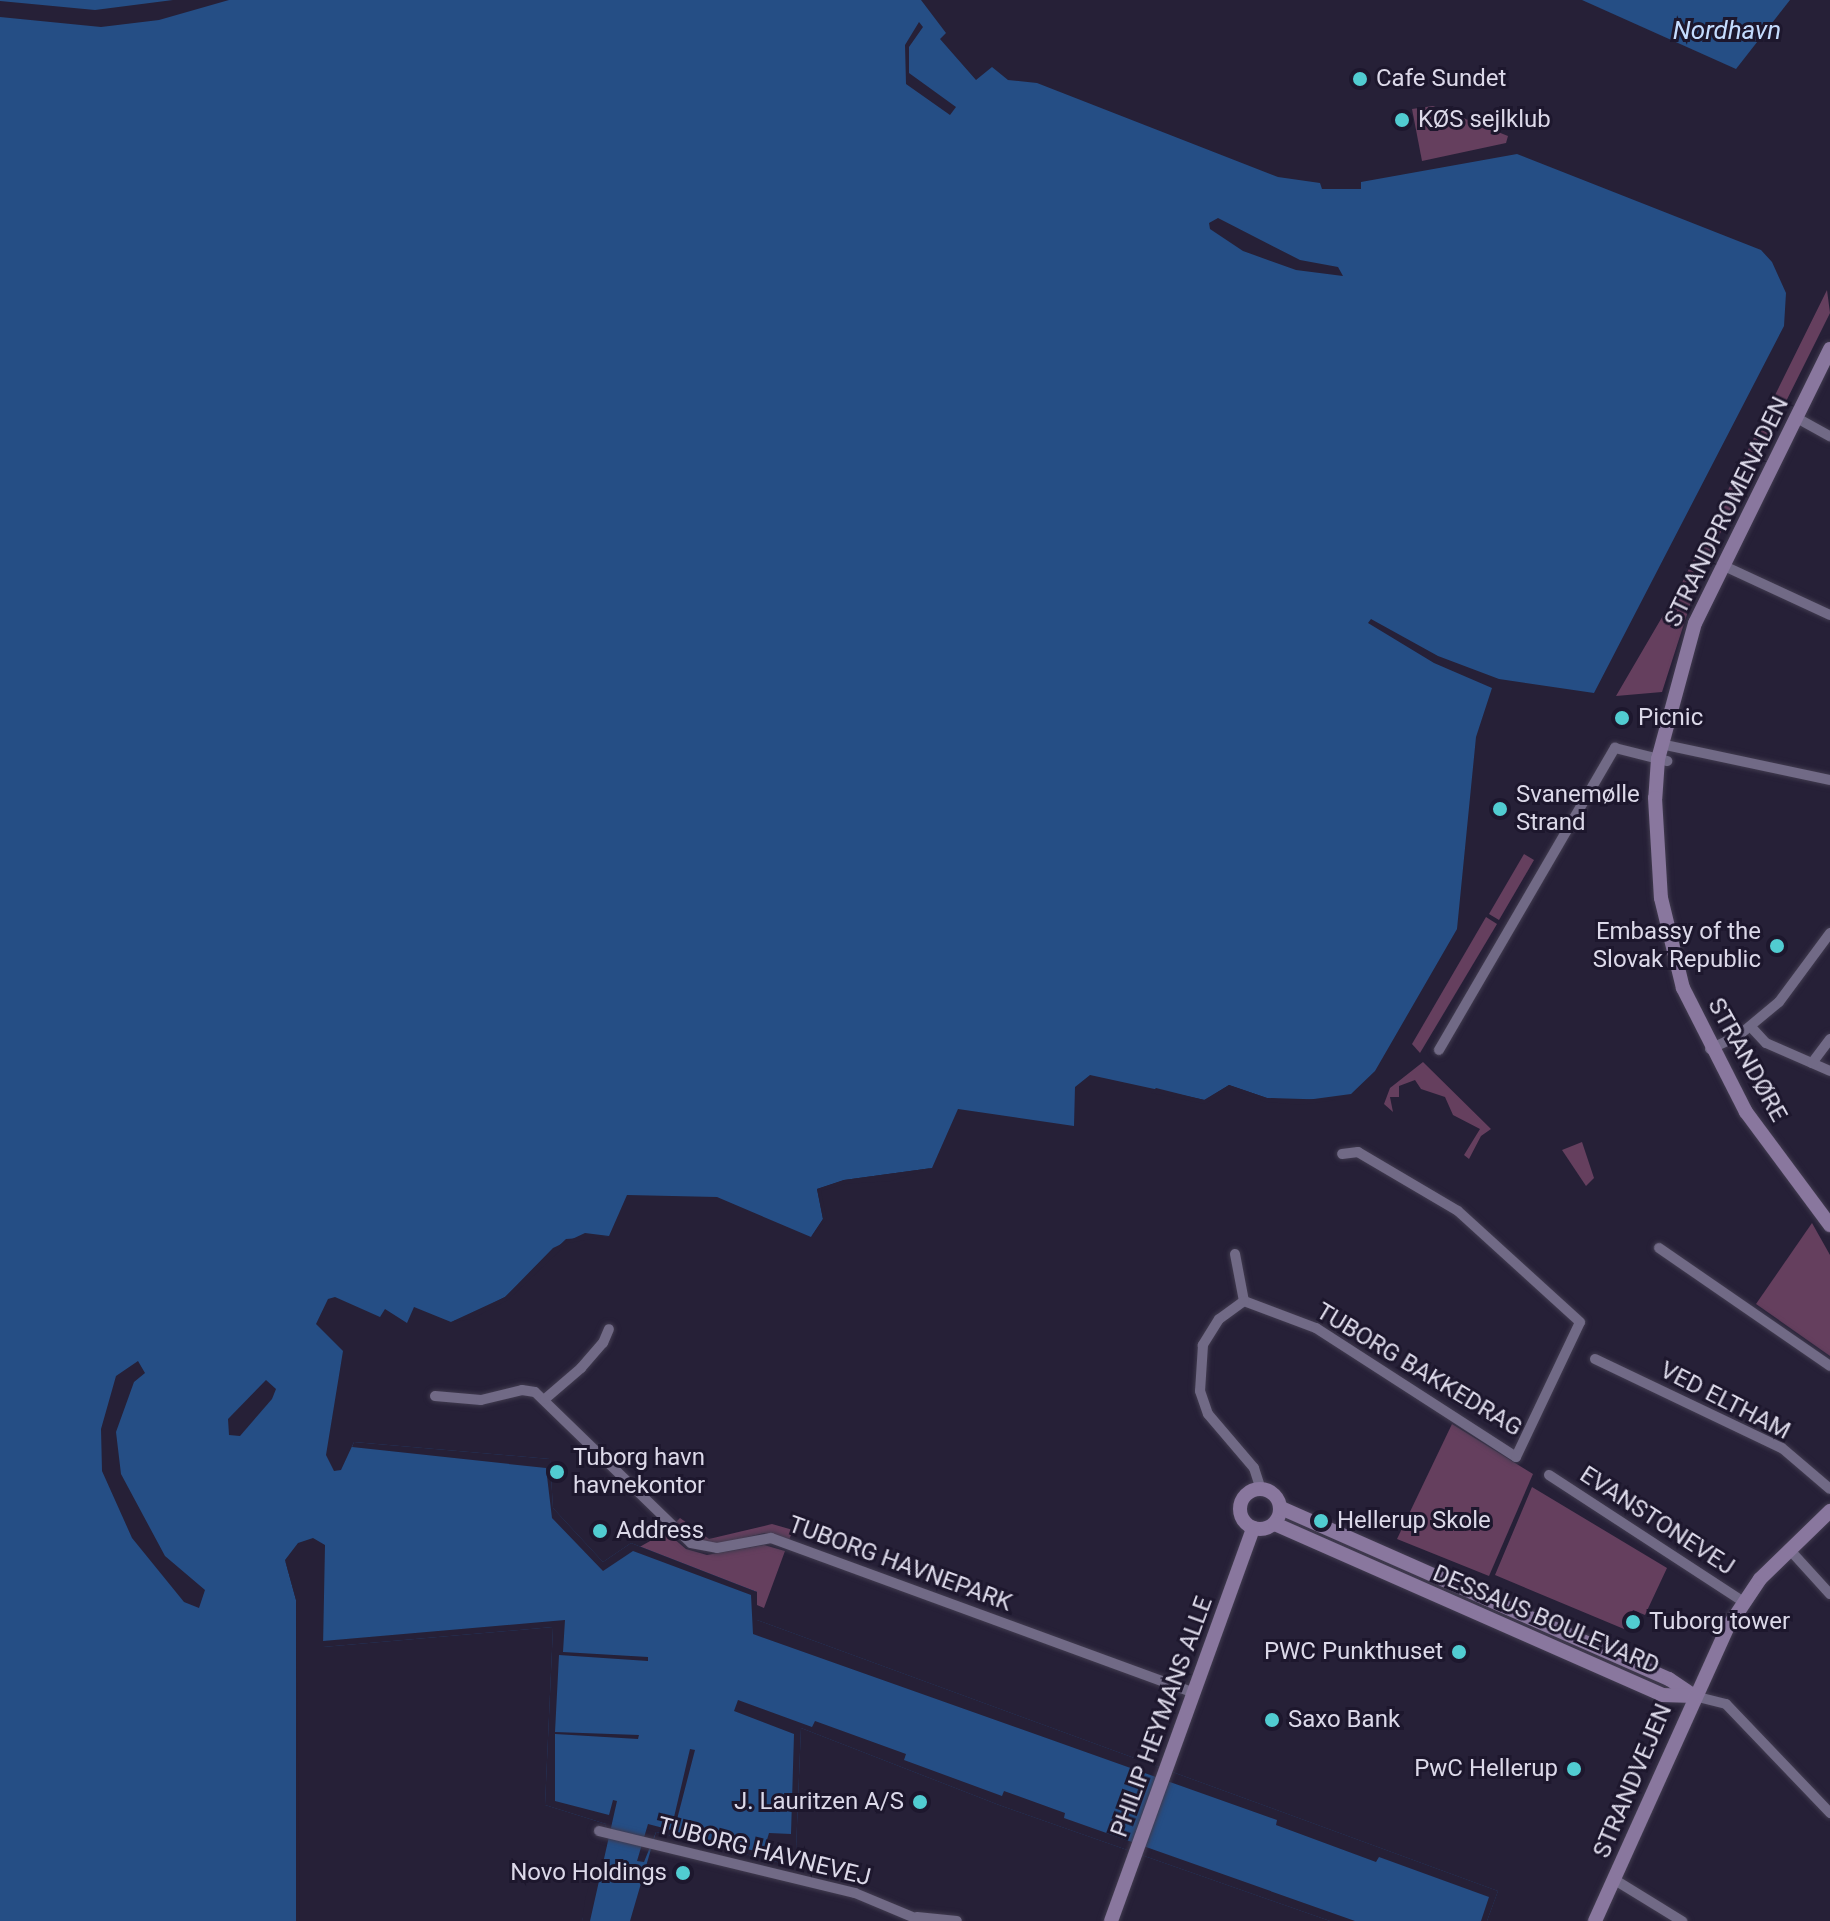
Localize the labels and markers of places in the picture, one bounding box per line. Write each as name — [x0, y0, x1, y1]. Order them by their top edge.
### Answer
place label: Cafe Sundet — [1376, 65, 1506, 93]
marker: Cafe Sundet — [1351, 70, 1369, 88]
place label: KØS sejlklub — [1418, 106, 1551, 134]
marker: KØS sejlklub — [1393, 111, 1411, 129]
place label: Picnic — [1638, 704, 1703, 732]
marker: Picnic — [1613, 709, 1631, 727]
place label: Svanemølle Strand — [1516, 781, 1640, 837]
marker: Svanemølle Strand — [1491, 800, 1509, 818]
place label: Embassy of the Slovak Republic — [1593, 918, 1761, 974]
marker: Embassy of the Slovak Republic — [1768, 937, 1786, 955]
place label: Tuborg havn havnekontor — [573, 1444, 705, 1500]
marker: Tuborg havn havnekontor — [548, 1463, 566, 1481]
place label: Hellerup Skole — [1337, 1507, 1491, 1535]
marker: Hellerup Skole — [1312, 1512, 1330, 1530]
place label: Address — [616, 1517, 704, 1545]
marker: Address — [591, 1522, 609, 1540]
place label: Tuborg tower — [1649, 1608, 1790, 1636]
marker: Tuborg tower — [1624, 1613, 1642, 1631]
place label: PWC Punkthuset — [1264, 1638, 1443, 1666]
marker: PWC Punkthuset — [1450, 1643, 1468, 1661]
place label: Saxo Bank — [1288, 1706, 1400, 1734]
marker: Saxo Bank — [1263, 1711, 1281, 1729]
place label: PwC Hellerup — [1414, 1755, 1558, 1783]
marker: PwC Hellerup — [1565, 1760, 1583, 1778]
place label: J. Lauritzen A/S — [734, 1788, 904, 1816]
marker: J. Lauritzen A/S — [911, 1793, 929, 1811]
place label: Novo Holdings — [510, 1859, 667, 1887]
marker: Novo Holdings — [674, 1864, 692, 1882]

